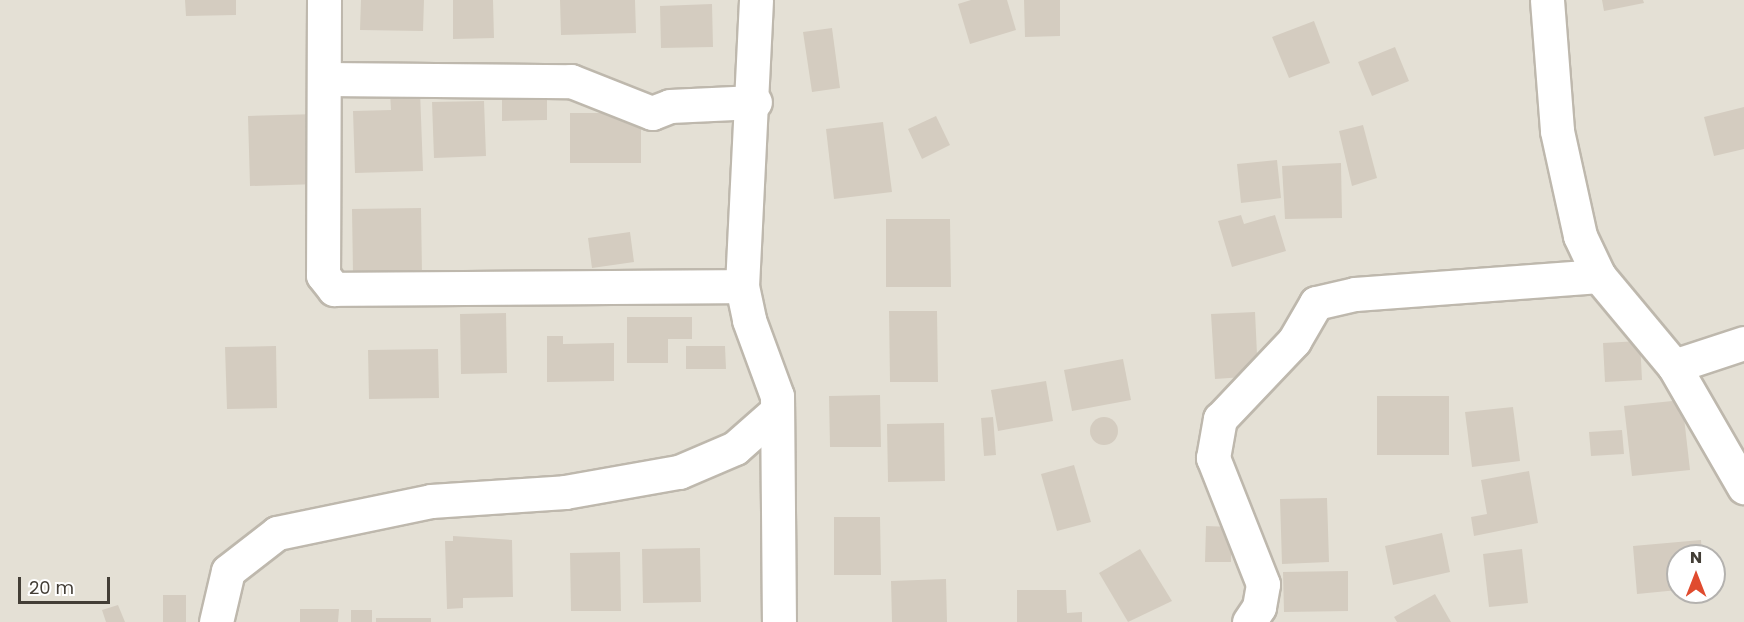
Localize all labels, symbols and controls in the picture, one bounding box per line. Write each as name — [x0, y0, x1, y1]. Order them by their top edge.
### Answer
north arrow — [1666, 544, 1726, 604]
text: N — [1690, 546, 1702, 569]
scale bar — [21, 565, 112, 603]
text: 20 m — [29, 575, 74, 600]

